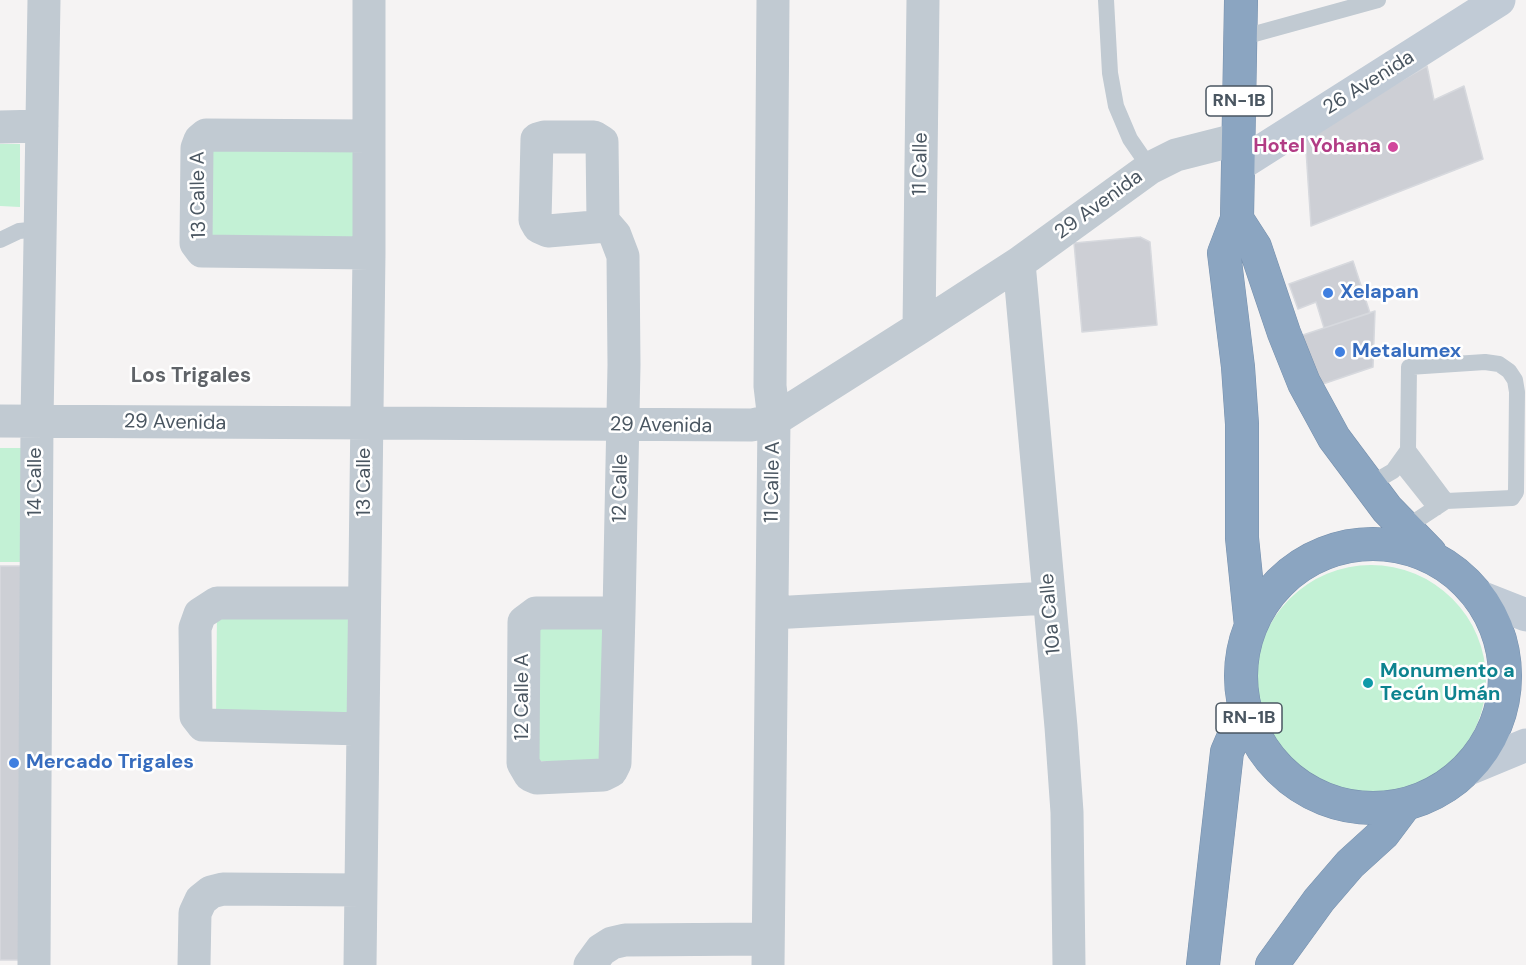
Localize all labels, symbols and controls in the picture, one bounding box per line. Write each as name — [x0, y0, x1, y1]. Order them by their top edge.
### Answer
street label: 26 Avenida — [1319, 46, 1419, 120]
road number: RN-1B — [1206, 86, 1272, 116]
street label: 11 Calle — [908, 132, 934, 196]
place label: Hotel Yohana — [1253, 135, 1381, 159]
marker: Hotel Yohana — [1386, 140, 1400, 154]
street label: 13 Calle A — [186, 151, 212, 239]
street label: 29 Avenida — [1050, 165, 1148, 245]
place label: Xelapan — [1340, 281, 1419, 305]
marker: Xelapan — [1321, 286, 1335, 300]
place label: Metalumex — [1352, 340, 1461, 364]
marker: Metalumex — [1333, 345, 1347, 359]
district label: Los Trigales — [131, 363, 251, 389]
street label: 29 Avenida — [124, 410, 226, 436]
street label: 29 Avenida — [610, 413, 712, 439]
street label: 11 Calle A — [760, 441, 786, 523]
street label: 14 Calle — [24, 447, 48, 517]
street label: 13 Calle — [353, 448, 377, 516]
street label: 12 Calle — [608, 454, 634, 522]
street label: 10a Calle — [1035, 572, 1067, 656]
street label: 12 Calle A — [511, 653, 535, 741]
place label: Monumento a Tecún Umán — [1380, 660, 1515, 707]
marker: Monumento a Tecún Umán — [1361, 676, 1375, 690]
road number: RN-1B — [1216, 703, 1282, 733]
place label: Mercado Trigales — [26, 751, 194, 775]
marker: Mercado Trigales — [7, 756, 21, 770]

